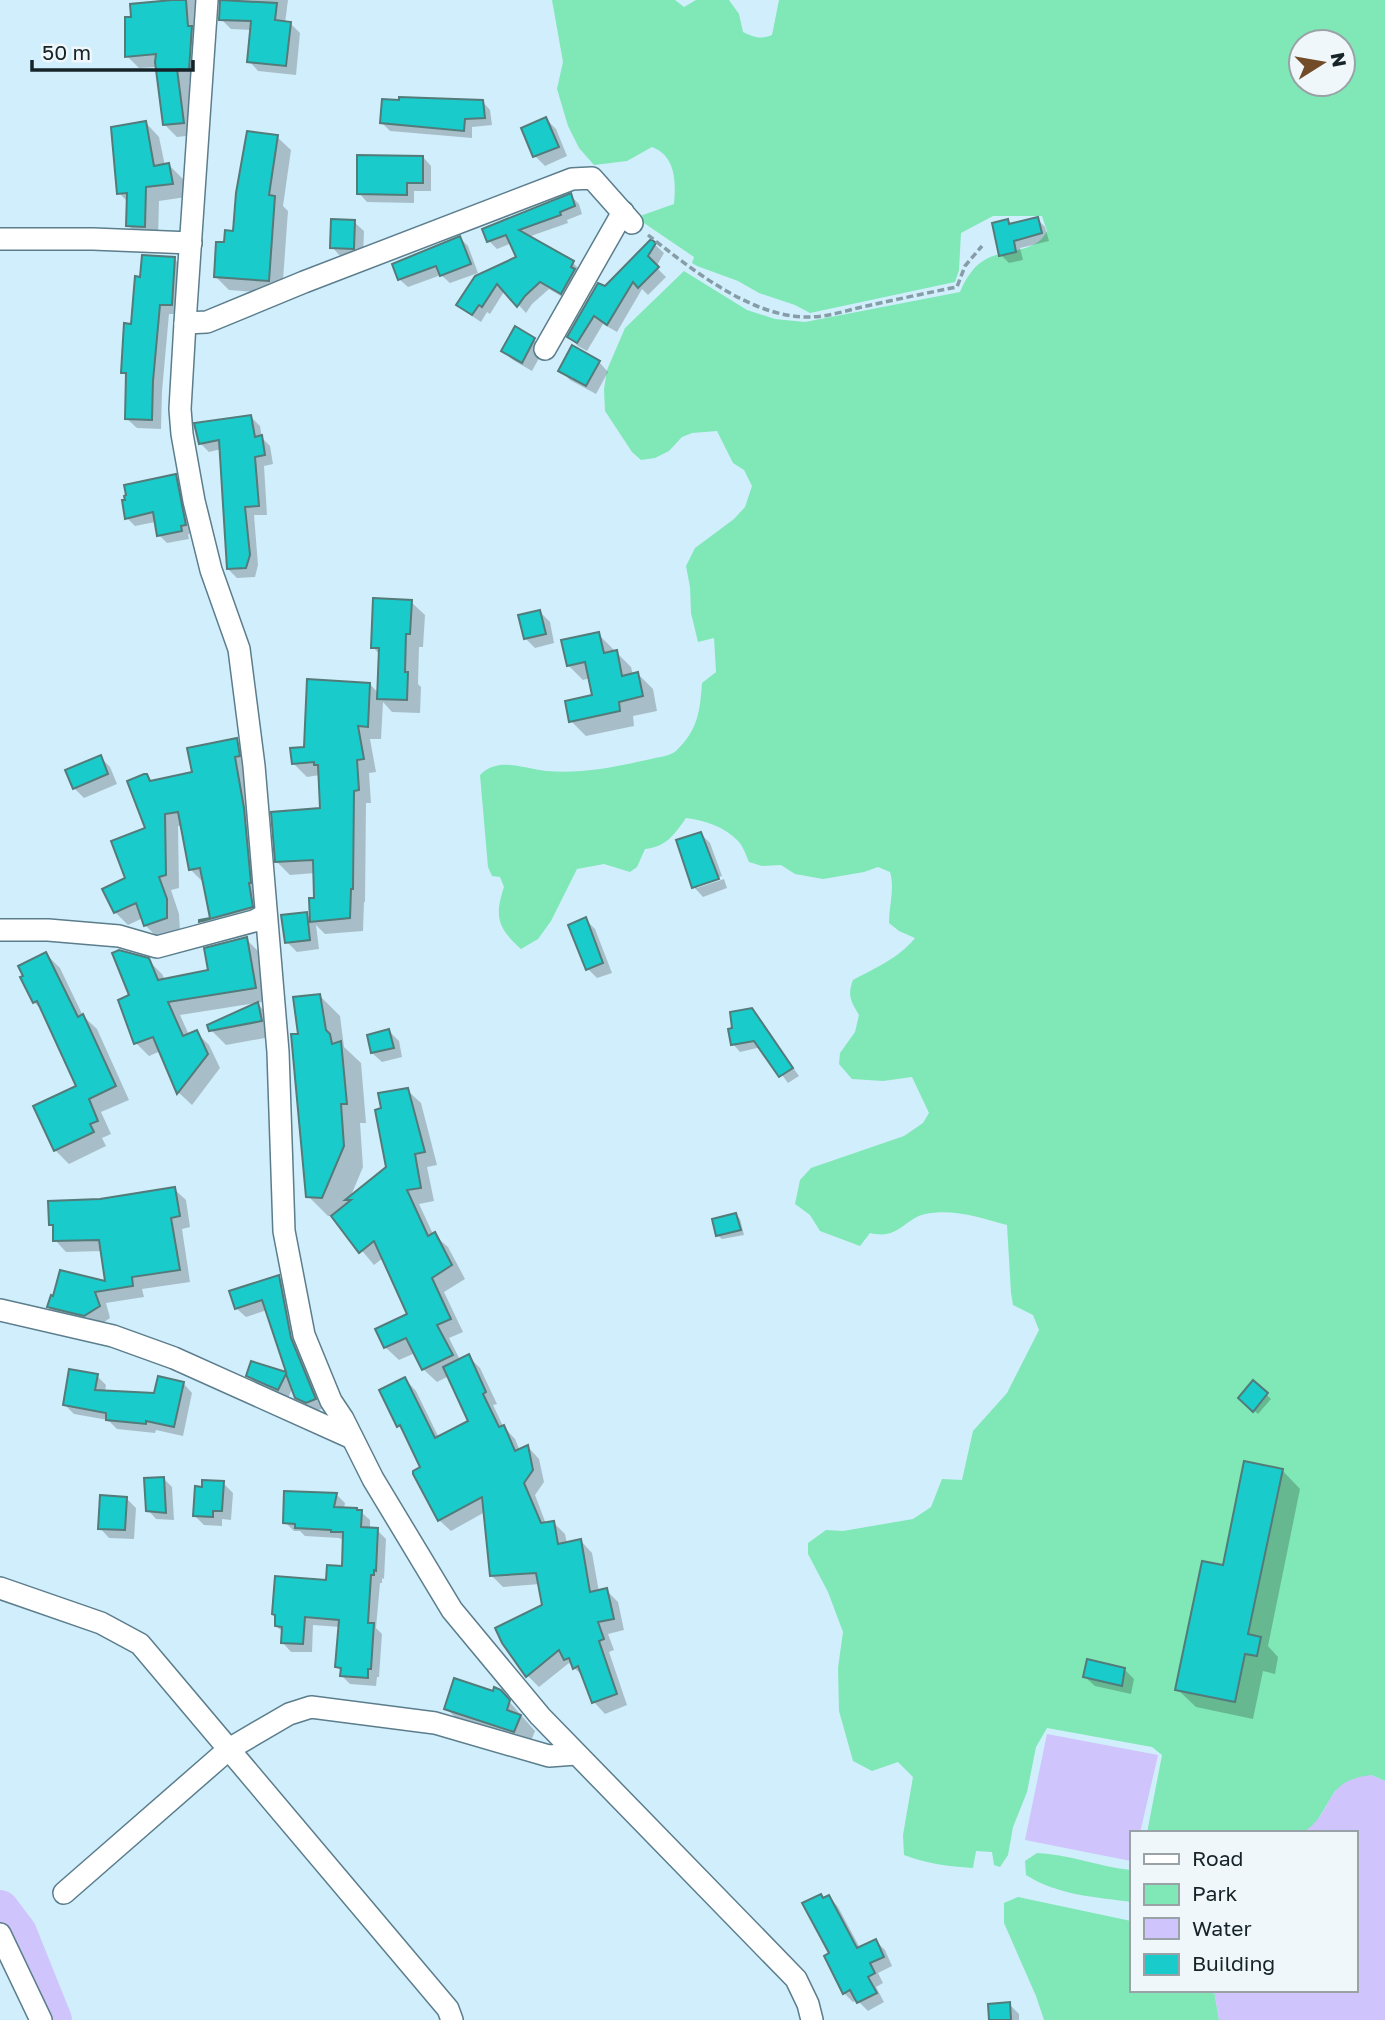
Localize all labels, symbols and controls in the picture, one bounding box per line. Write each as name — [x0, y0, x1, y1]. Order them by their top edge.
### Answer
scale bar — [32, 28, 192, 72]
north arrow — [1287, 28, 1357, 98]
text: 50 m — [42, 39, 91, 65]
text: N — [1327, 50, 1352, 69]
legend — [1130, 1831, 1357, 1992]
text: Road — [1192, 1845, 1243, 1871]
text: Park — [1192, 1880, 1238, 1906]
text: Water — [1192, 1915, 1252, 1941]
text: Building — [1192, 1950, 1275, 1976]

